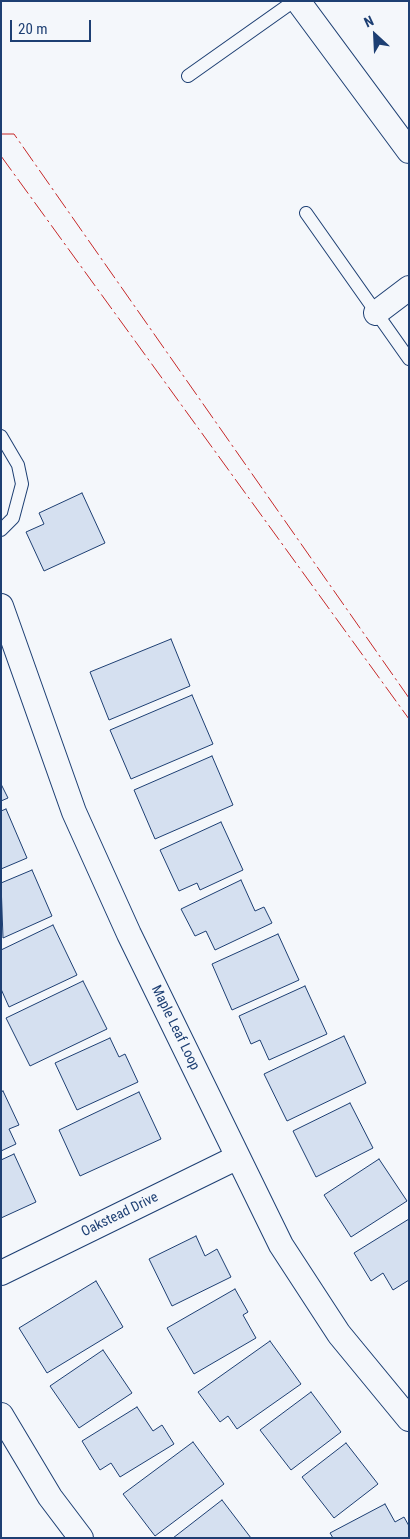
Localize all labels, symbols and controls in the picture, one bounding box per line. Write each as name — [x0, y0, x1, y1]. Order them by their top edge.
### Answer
scale bar — [12, 10, 94, 42]
north arrow — [350, 10, 400, 60]
text: N — [361, 12, 376, 30]
text: 20 m — [18, 20, 48, 38]
street label: Maple Leaf Loop — [147, 983, 203, 1073]
street label: Oakstead Drive — [79, 1189, 161, 1241]

